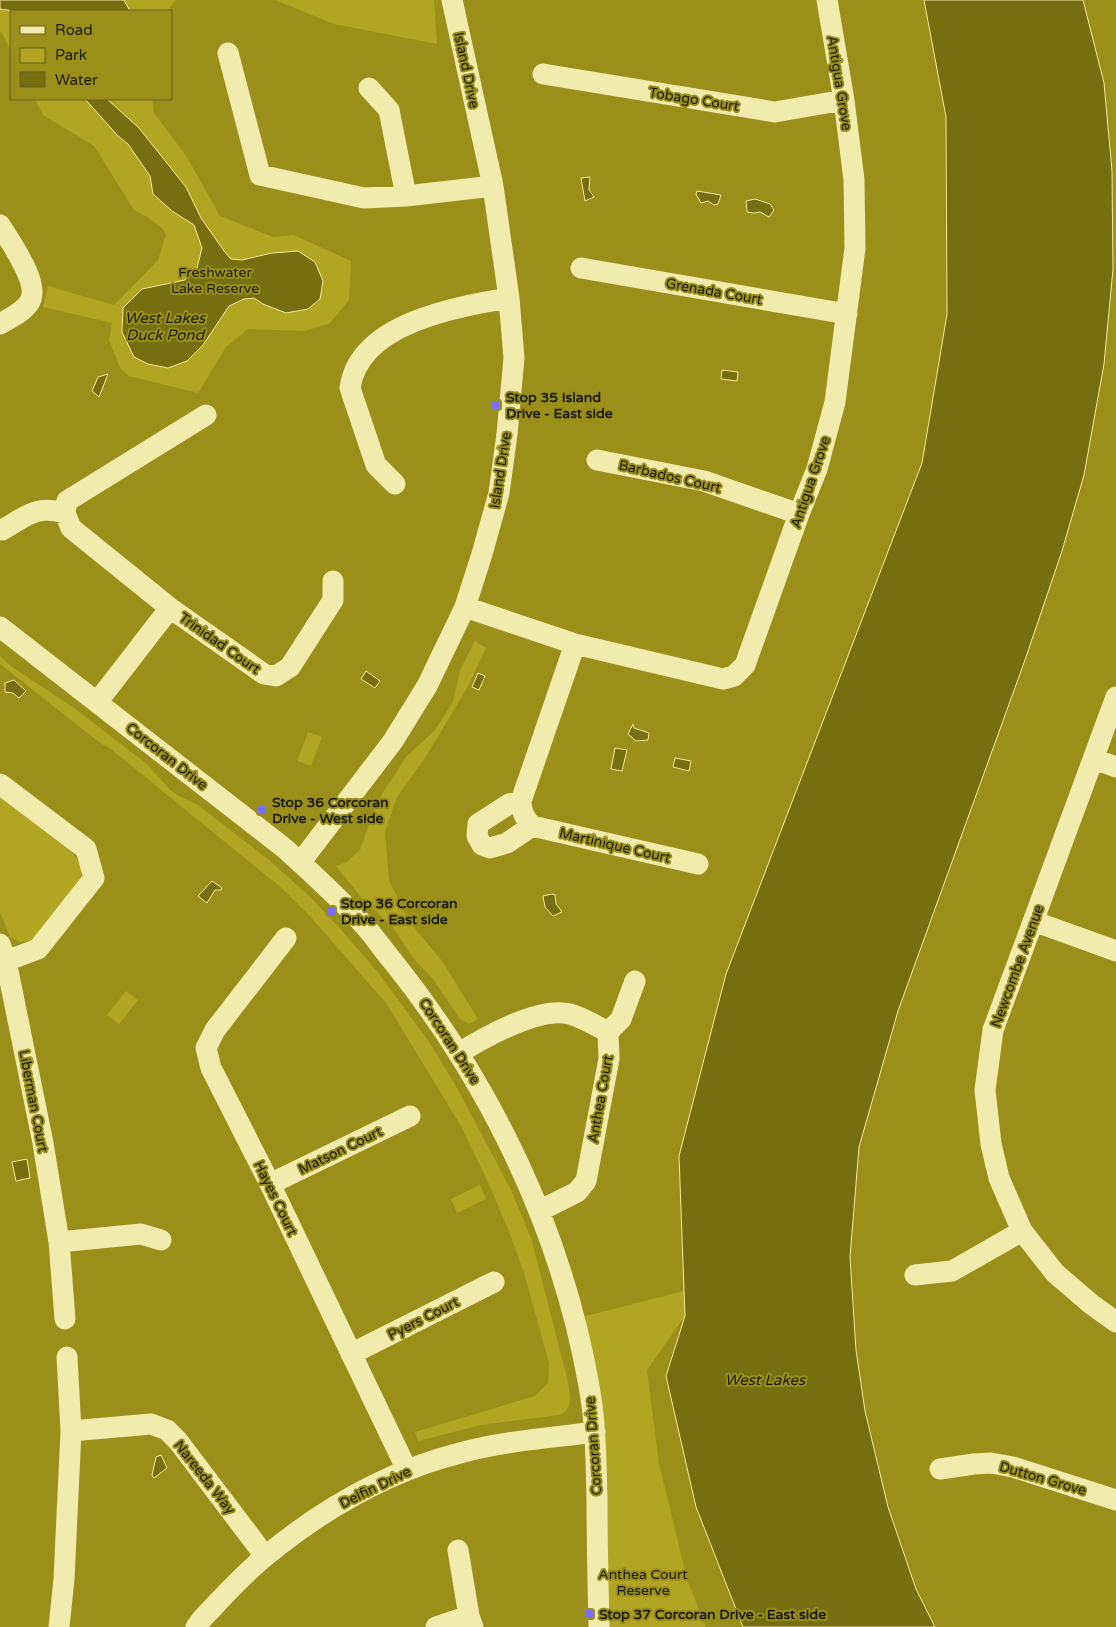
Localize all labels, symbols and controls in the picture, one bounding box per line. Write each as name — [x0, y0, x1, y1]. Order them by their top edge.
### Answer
legend — [10, 10, 172, 100]
text: Road — [55, 21, 93, 39]
street label: Island Drive — [450, 30, 483, 110]
street label: Antigua Grove — [824, 34, 855, 132]
text: Park — [55, 46, 87, 64]
text: Water — [55, 71, 98, 89]
street label: Tobago Court — [648, 84, 741, 115]
park label: Freshwater Lake Reserve — [171, 264, 259, 297]
street label: Grenada Court — [664, 275, 764, 308]
water label: West Lakes Duck Pond — [125, 309, 207, 344]
place label: Stop 35 Island Drive - East side — [506, 389, 613, 422]
marker: Stop 35 Island Drive - East side — [490, 399, 502, 411]
street label: Island Drive — [486, 430, 515, 510]
street label: Antigua Grove — [787, 434, 834, 530]
street label: Barbados Court — [617, 456, 723, 497]
street label: Trinidad Court — [176, 609, 264, 678]
street label: Corcoran Drive — [122, 719, 211, 794]
place label: Stop 36 Corcoran Drive - West side — [272, 794, 389, 827]
marker: Stop 36 Corcoran Drive - West side — [256, 804, 268, 816]
street label: Martinique Court — [558, 824, 673, 867]
place label: Stop 36 Corcoran Drive - East side — [341, 895, 458, 928]
street label: Newcombe Avenue — [987, 903, 1048, 1030]
marker: Stop 36 Corcoran Drive - East side — [325, 905, 337, 917]
street label: Corcoran Drive — [416, 995, 484, 1087]
street label: Liberman Court — [15, 1049, 52, 1154]
street label: Anthea Court — [584, 1053, 617, 1145]
street label: Matson Court — [295, 1123, 386, 1178]
street label: Hayes Court — [250, 1158, 301, 1239]
street label: Pyers Court — [385, 1293, 462, 1344]
water label: West Lakes — [725, 1371, 807, 1389]
street label: Corcoran Drive — [582, 1396, 605, 1496]
street label: Nareeda Way — [170, 1437, 239, 1518]
street label: Dutton Grove — [997, 1458, 1088, 1499]
street label: Delfin Drive — [337, 1463, 414, 1512]
park label: Anthea Court Reserve — [598, 1566, 688, 1599]
place label: Stop 37 Corcoran Drive - East side — [599, 1606, 826, 1623]
marker: Stop 37 Corcoran Drive - East side — [583, 1608, 595, 1620]

